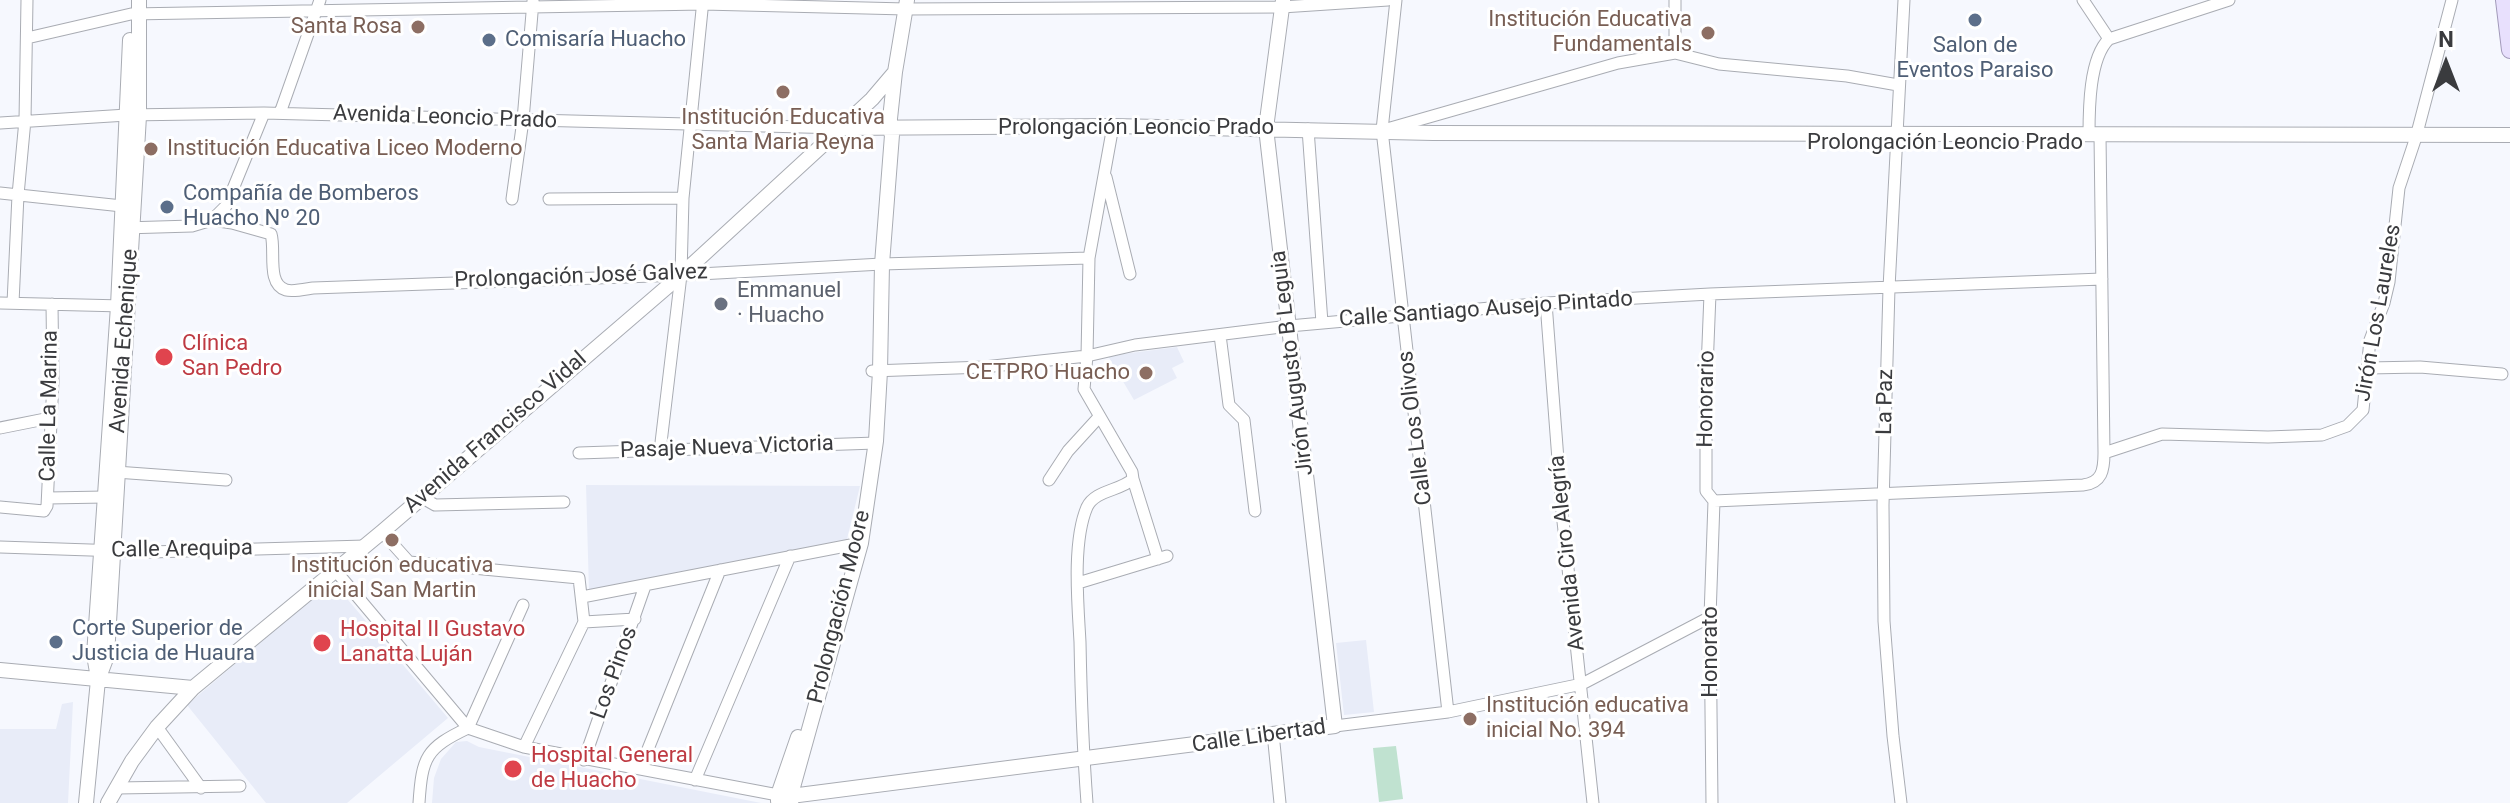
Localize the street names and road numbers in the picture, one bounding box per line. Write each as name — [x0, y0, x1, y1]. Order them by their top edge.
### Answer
street label: Avenida Leoncio Prado — [332, 101, 558, 135]
street label: Prolongación Leoncio Prado — [998, 115, 1274, 141]
street label: Prolongación Leoncio Prado — [1807, 130, 2083, 156]
street label: Jirón Los Laureles — [2350, 222, 2408, 404]
street label: Avenida Echenique — [105, 248, 145, 434]
street label: Jirón Augusto B Leguia — [1266, 249, 1320, 477]
street label: Prolongación José Galvez — [454, 259, 708, 295]
street label: Calle Santiago Ausejo Pintado — [1338, 287, 1634, 333]
street label: Calle La Marina — [35, 330, 65, 482]
street label: Avenida Francisco Vidal — [399, 347, 593, 519]
street label: Calle Los Olivos — [1393, 349, 1439, 507]
street label: Honorario — [1693, 350, 1721, 448]
street label: La Paz — [1872, 369, 1900, 435]
street label: Pasaje Nueva Victoria — [620, 431, 834, 465]
street label: Avenida Ciro Alegría — [1545, 454, 1591, 652]
street label: Prolongación Moore — [803, 508, 877, 706]
street label: Calle Arequipa — [111, 536, 253, 564]
street label: Honorato — [1698, 606, 1724, 698]
street label: Los Pinos — [586, 623, 644, 723]
street label: Calle Libertad — [1190, 715, 1328, 759]

